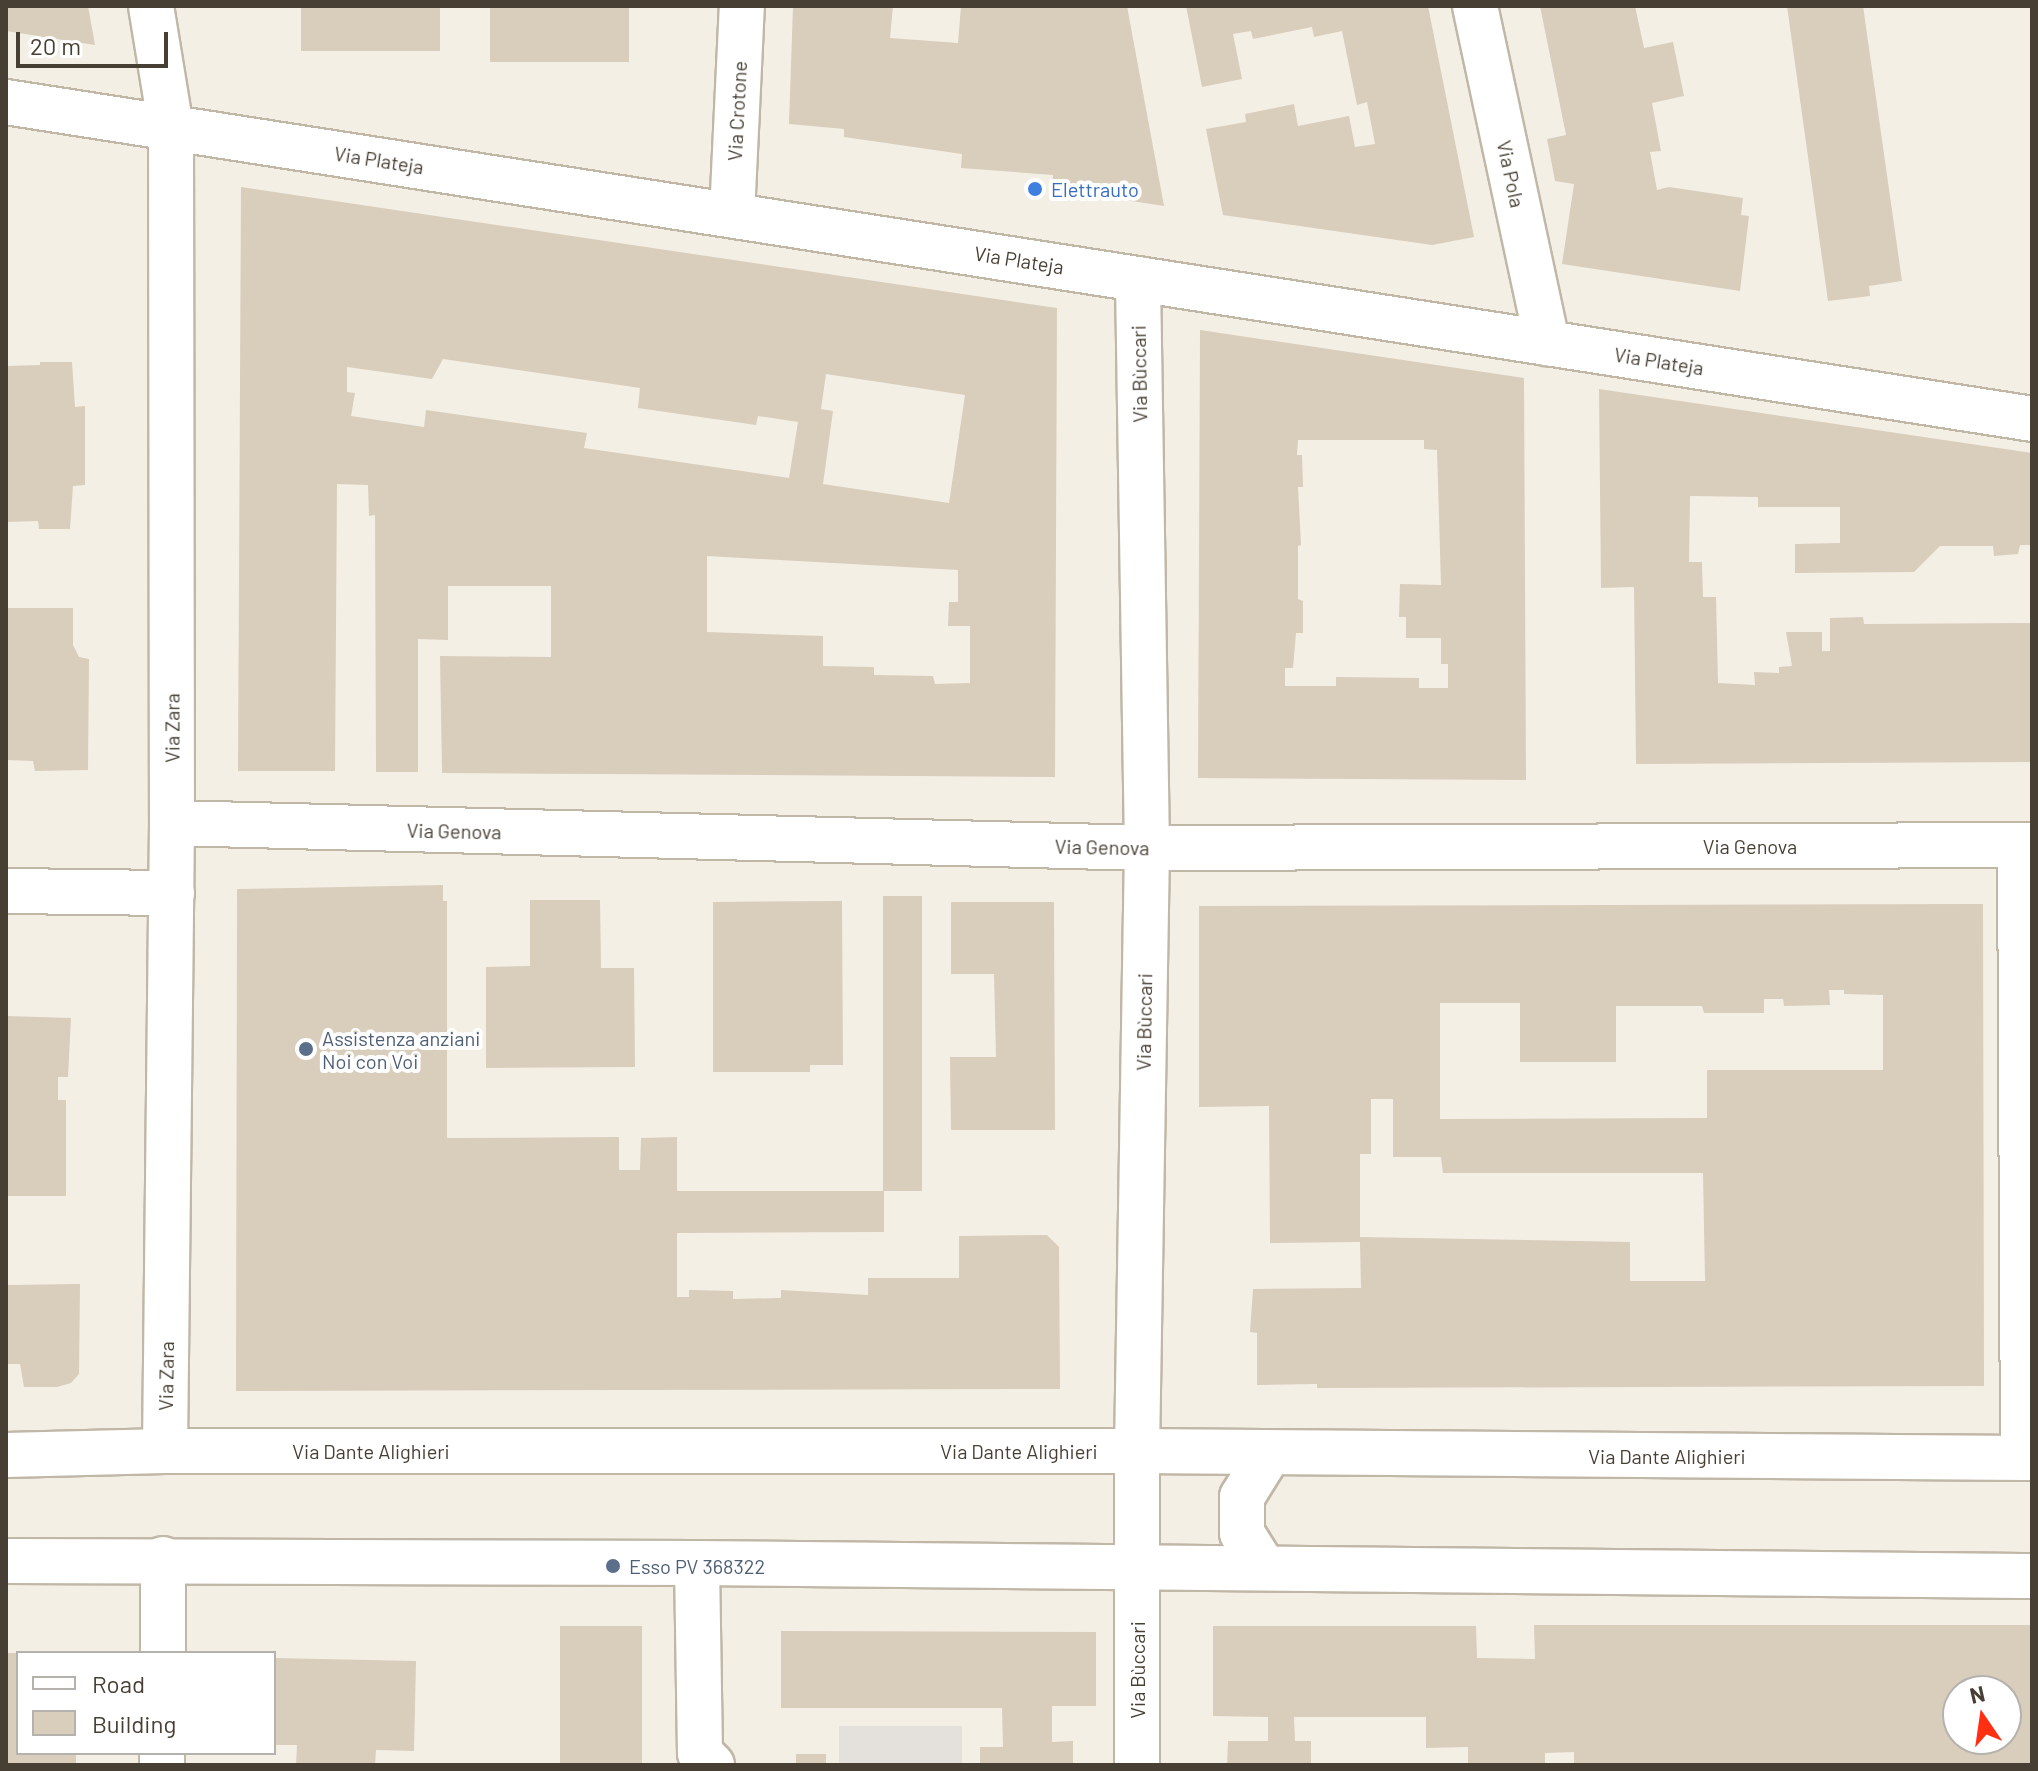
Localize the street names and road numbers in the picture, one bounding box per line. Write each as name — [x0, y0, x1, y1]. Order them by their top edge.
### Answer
street label: Via Crotone — [722, 60, 752, 162]
street label: Via Pola — [1492, 138, 1530, 210]
street label: Via Plateja — [332, 141, 426, 179]
street label: Via Plateja — [972, 241, 1066, 279]
street label: Via Bùccari — [1126, 325, 1152, 423]
street label: Via Plateja — [1612, 342, 1706, 380]
street label: Via Zara — [160, 693, 184, 763]
street label: Via Genova — [406, 818, 502, 844]
street label: Via Genova — [1054, 834, 1150, 860]
street label: Via Genova — [1703, 834, 1797, 858]
street label: Via Bùccari — [1131, 973, 1157, 1071]
street label: Via Zara — [153, 1341, 179, 1411]
street label: Via Dante Alighieri — [292, 1439, 450, 1463]
street label: Via Dante Alighieri — [940, 1439, 1098, 1463]
street label: Via Dante Alighieri — [1588, 1444, 1746, 1468]
street label: Via Bùccari — [1125, 1621, 1149, 1719]

